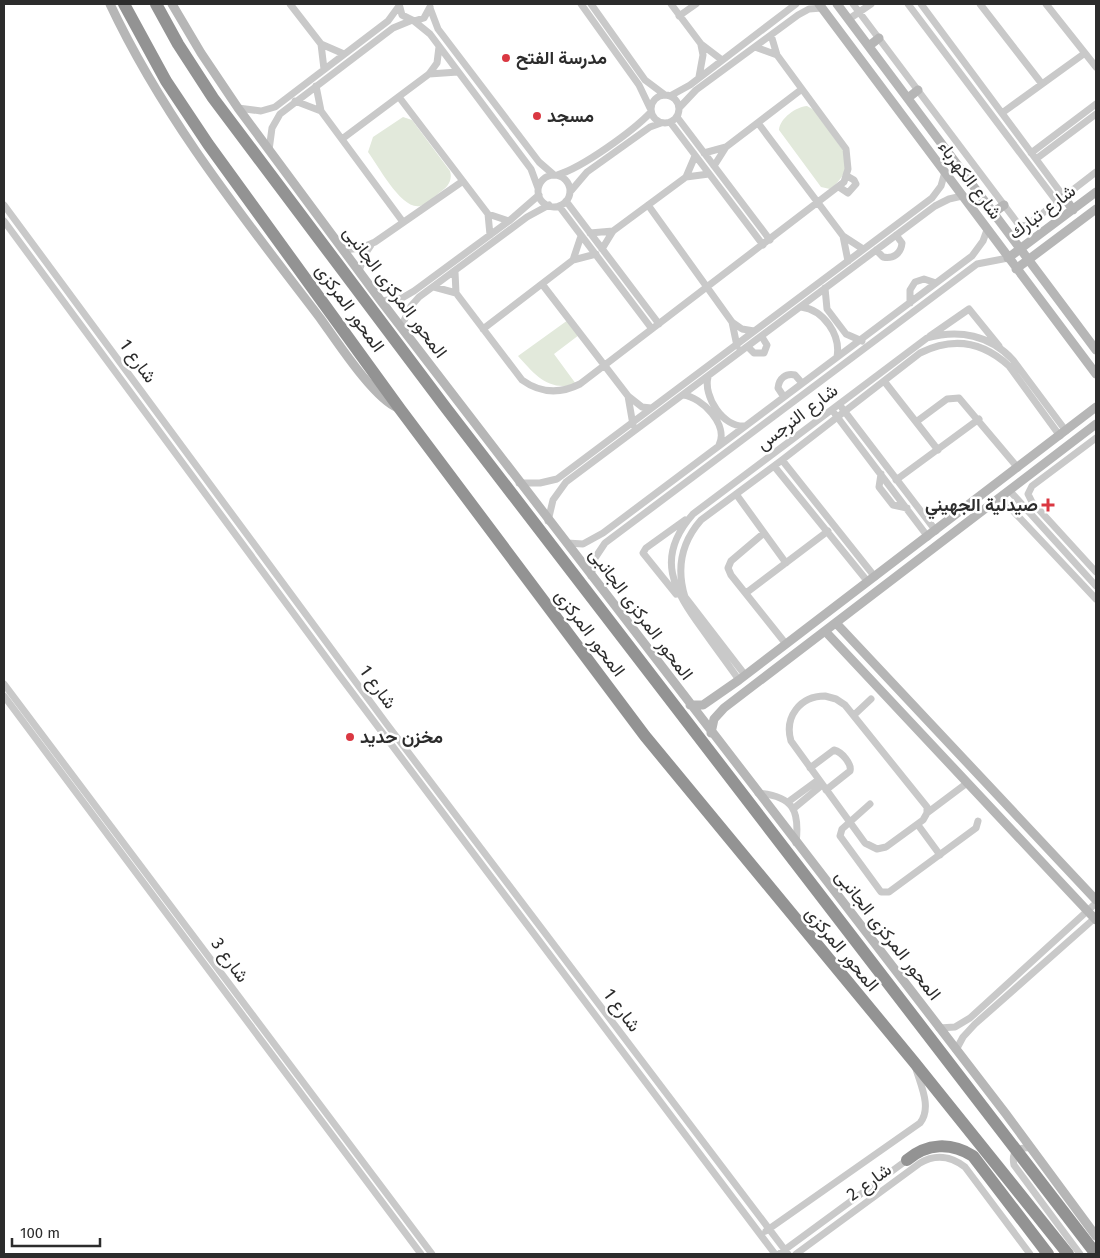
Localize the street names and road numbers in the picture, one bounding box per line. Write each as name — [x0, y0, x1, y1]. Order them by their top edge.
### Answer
street label: شارع الكهرباء — [933, 137, 1007, 224]
street label: شارع تبارك — [1004, 180, 1080, 245]
street label: المحور المركزى الجانبى — [338, 222, 452, 362]
street label: المحور المركزى — [311, 260, 389, 356]
street label: شارع 1 — [114, 335, 161, 388]
street label: شارع النرجس — [752, 379, 843, 456]
street label: المحور المركزى الجانبى — [584, 544, 698, 684]
street label: المحور المركزى — [550, 585, 630, 681]
street label: شارع 1 — [354, 661, 401, 714]
street label: المحور المركزى الجانبى — [830, 866, 946, 1004]
street label: المحور المركزى — [800, 902, 884, 996]
street label: شارع 3 — [206, 933, 254, 987]
street label: شارع 1 — [598, 984, 645, 1037]
street label: شارع 2 — [842, 1158, 896, 1206]

